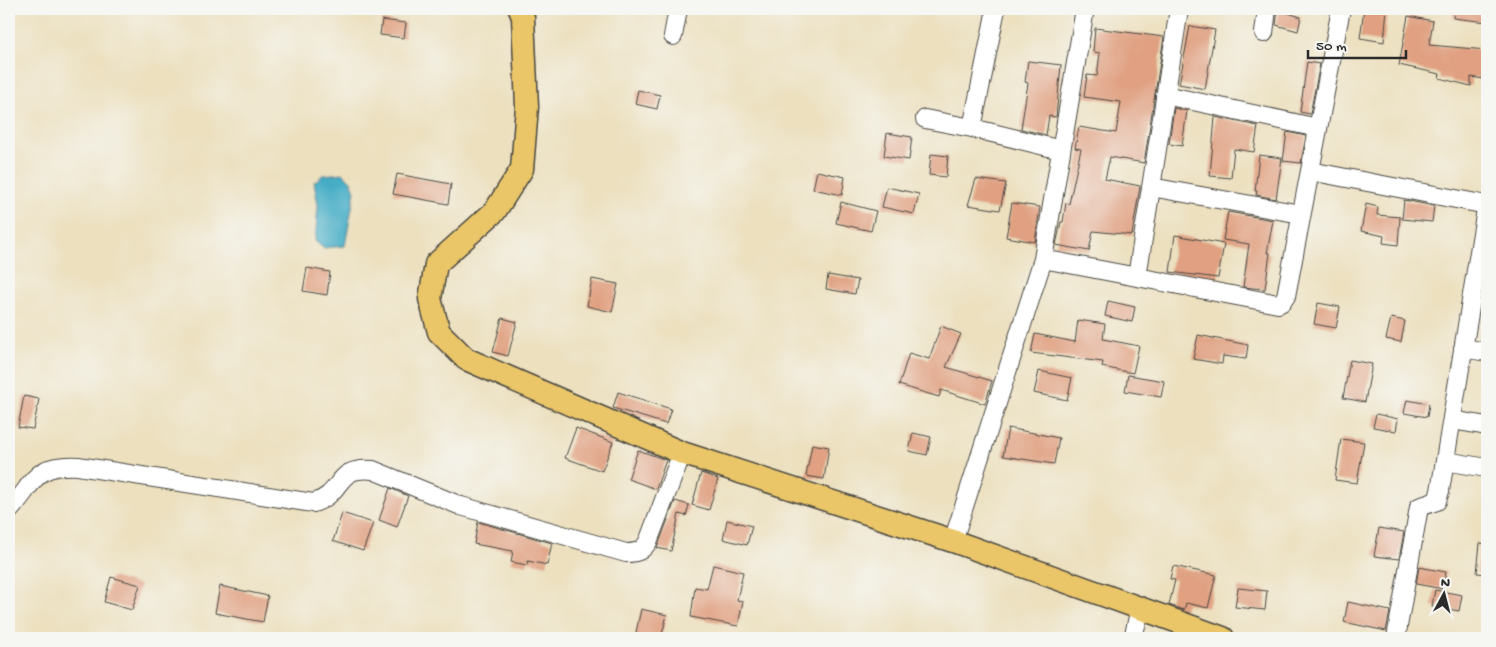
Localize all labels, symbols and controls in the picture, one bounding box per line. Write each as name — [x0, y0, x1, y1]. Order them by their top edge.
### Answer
scale bar — [1308, 28, 1406, 60]
text: 50 m — [1316, 38, 1347, 56]
north arrow — [1418, 570, 1468, 620]
text: N — [1440, 575, 1451, 593]

